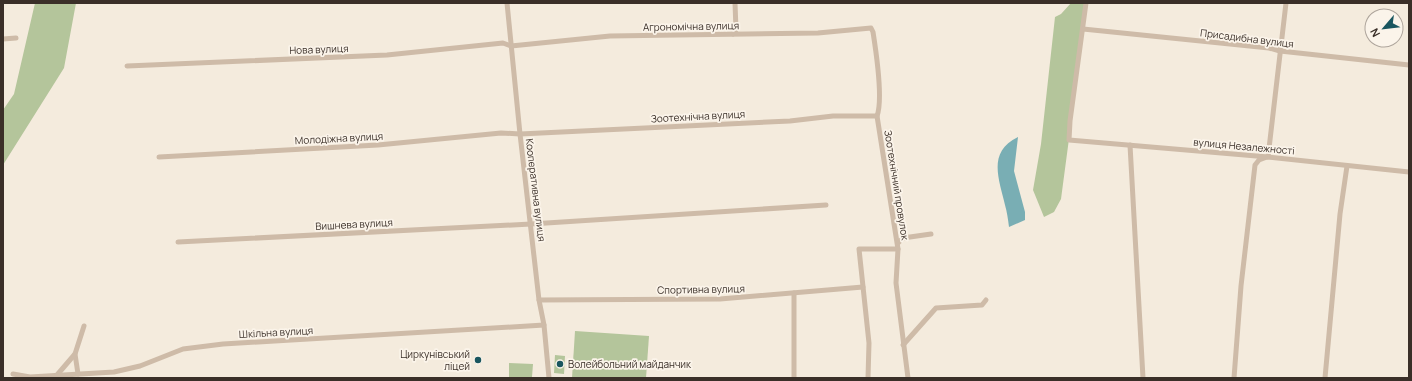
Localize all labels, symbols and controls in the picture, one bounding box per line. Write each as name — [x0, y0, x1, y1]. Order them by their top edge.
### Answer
north arrow — [1364, 8, 1404, 48]
street label: Агрономічна вулиця — [643, 18, 739, 34]
street label: Присадибна вулиця — [1199, 25, 1295, 51]
text: N — [1366, 26, 1383, 40]
street label: Нова вулиця — [289, 41, 349, 57]
street label: Зоотехнічна вулиця — [651, 107, 745, 125]
street label: Молодіжна вулиця — [295, 129, 383, 147]
street label: Зоотехнічний провулок — [881, 129, 913, 242]
street label: вулиця Незалежності — [1193, 135, 1295, 157]
street label: Кооперативна вулиця — [523, 138, 549, 242]
street label: Вишнева вулиця — [315, 215, 393, 233]
street label: Спортивна вулиця — [657, 281, 745, 297]
street label: Шкільна вулиця — [239, 323, 313, 341]
place label: Циркунівський ліцей — [400, 347, 470, 373]
marker: Циркунівський ліцей — [473, 355, 483, 365]
place label: Волейбольний майданчик — [568, 357, 692, 371]
marker: Волейбольний майданчик — [555, 359, 565, 369]

